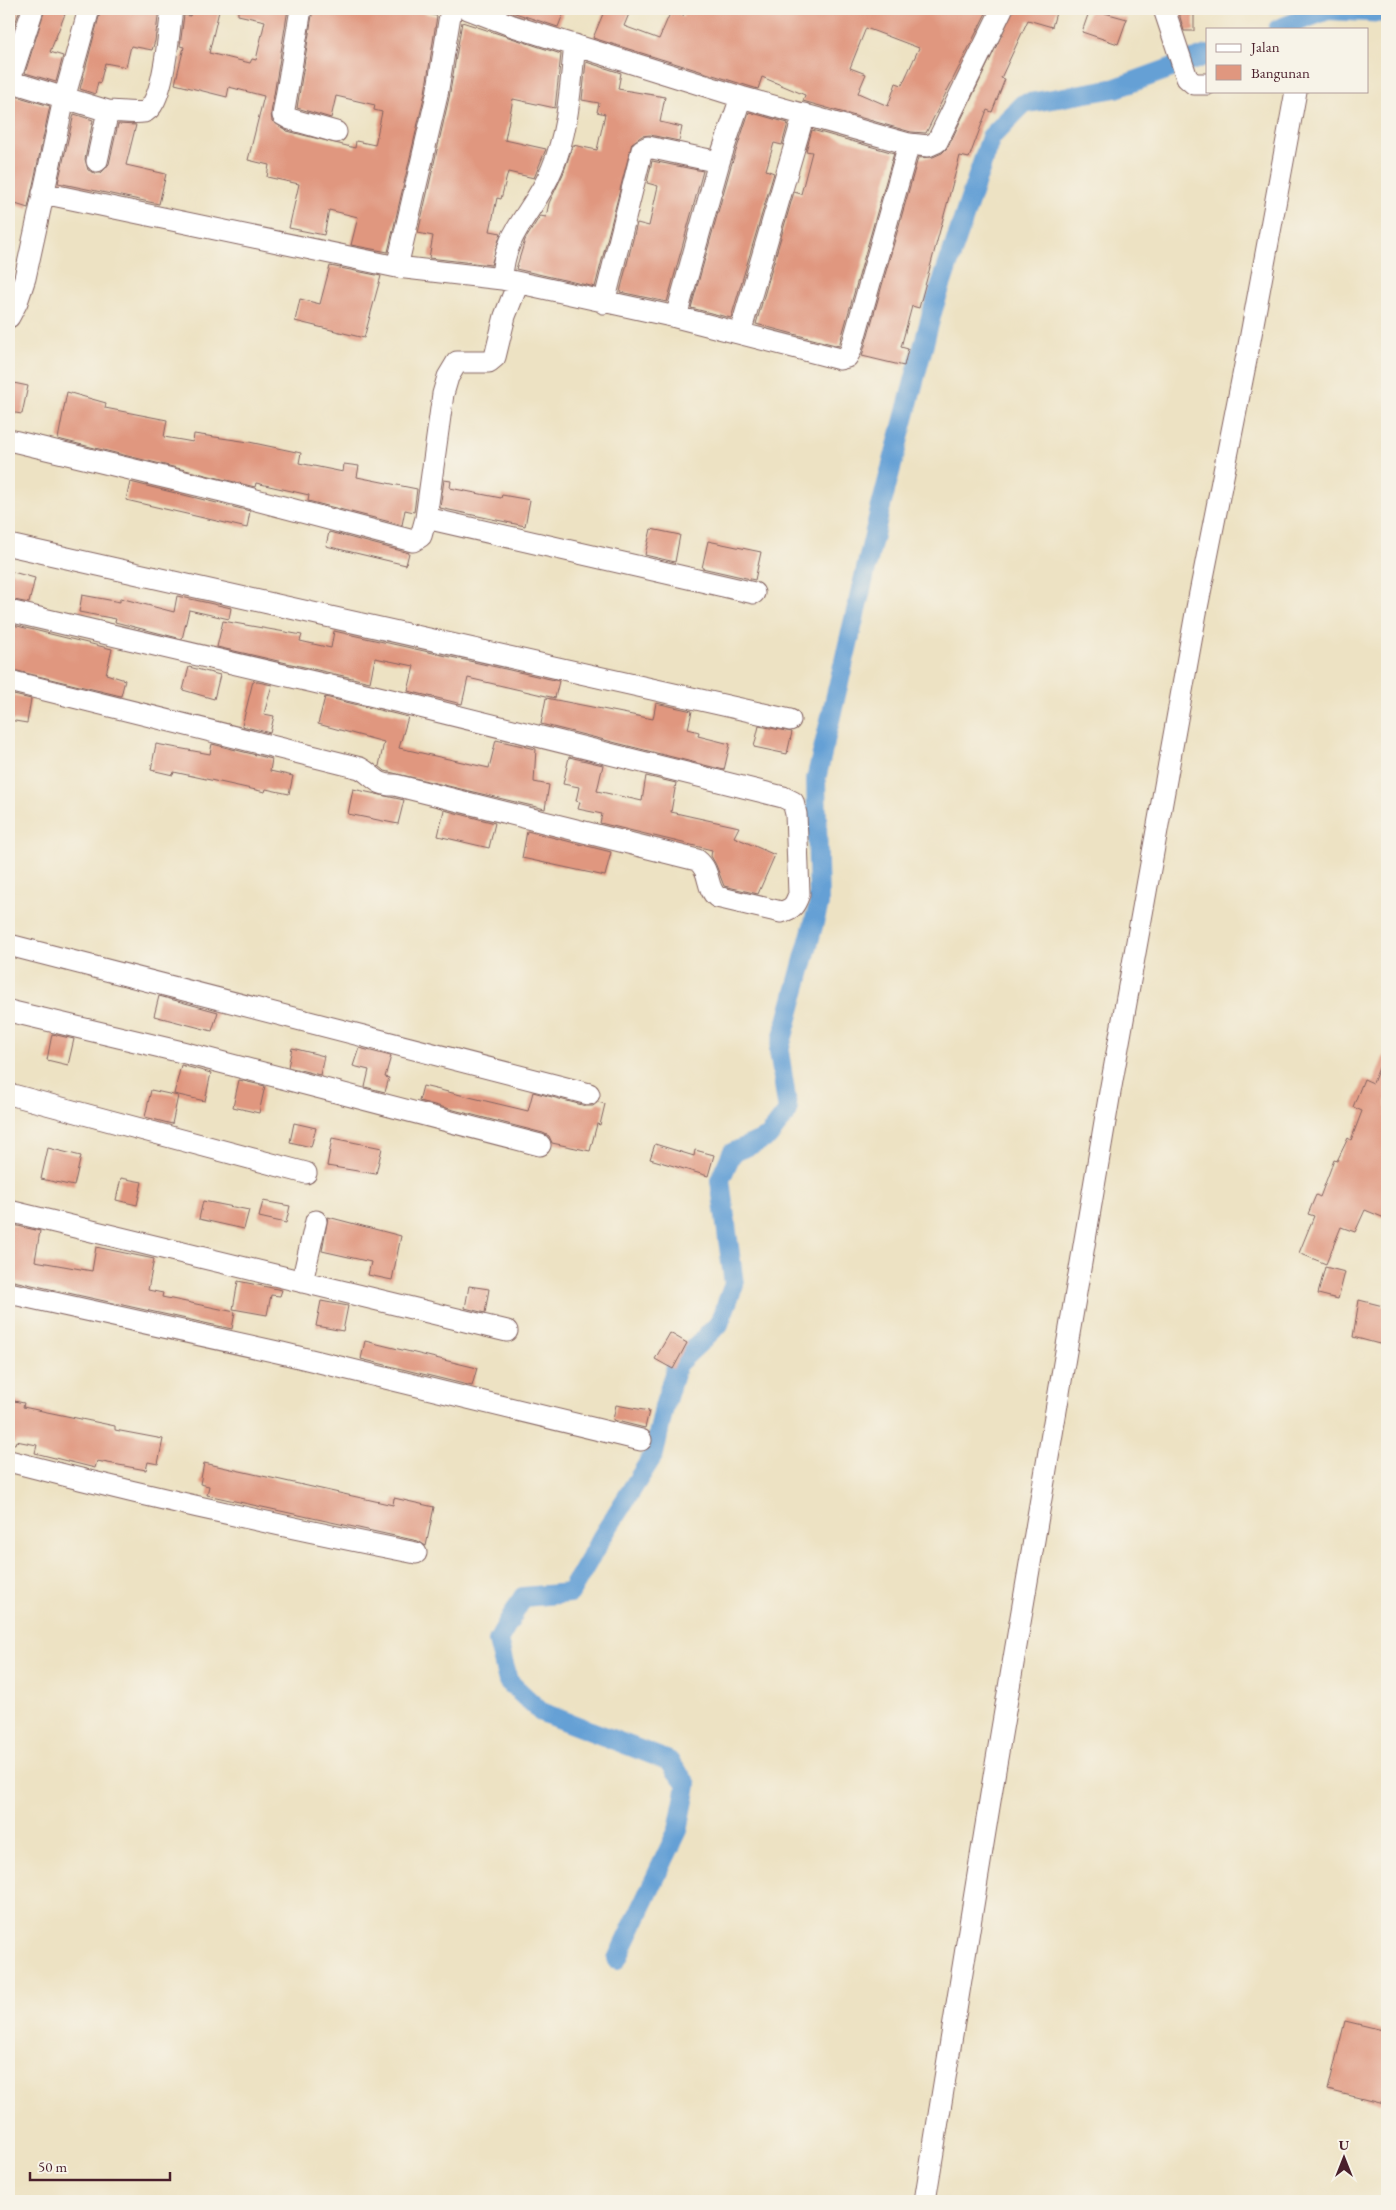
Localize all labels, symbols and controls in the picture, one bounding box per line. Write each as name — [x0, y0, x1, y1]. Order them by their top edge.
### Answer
legend — [1206, 28, 1368, 92]
text: Jalan — [1249, 37, 1280, 56]
text: Bangunan — [1251, 63, 1310, 82]
north arrow — [1318, 2132, 1368, 2182]
text: U — [1339, 2136, 1350, 2154]
scale bar — [30, 2150, 170, 2182]
text: 50 m — [38, 2157, 67, 2176]

